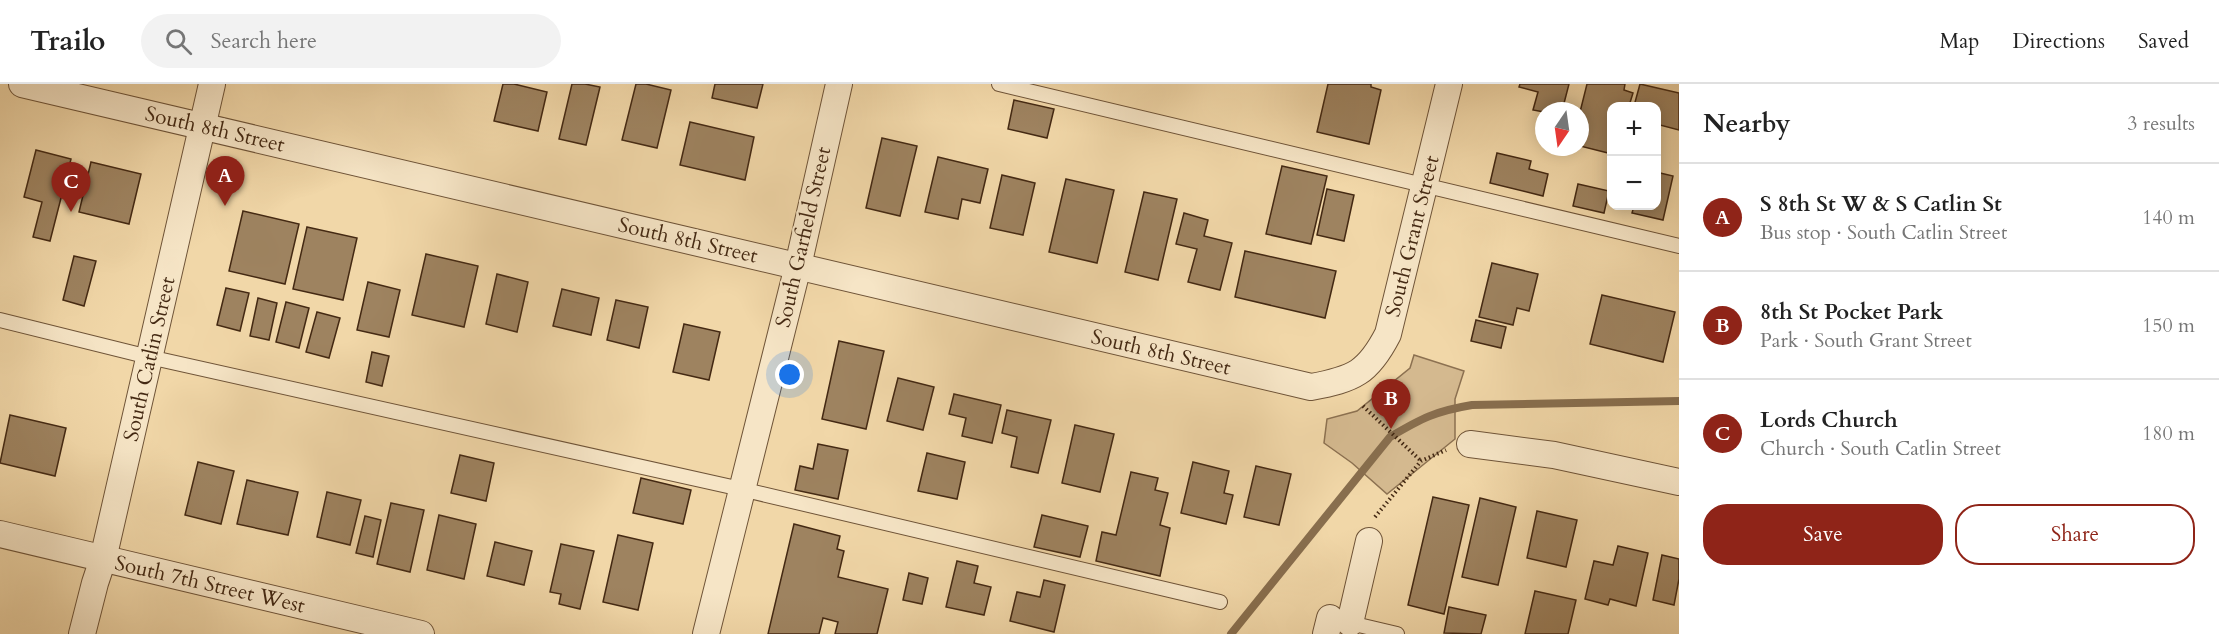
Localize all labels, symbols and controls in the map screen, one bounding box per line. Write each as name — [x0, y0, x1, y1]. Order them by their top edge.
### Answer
search box — [141, 14, 561, 68]
text: Trailo — [30, 22, 105, 60]
icon: search — [162, 25, 195, 58]
text: Search here — [210, 26, 317, 56]
text: Map — [1939, 27, 1979, 56]
text: Directions — [2012, 27, 2105, 56]
text: Saved — [2138, 27, 2189, 56]
street label: South 8th Street — [142, 99, 288, 160]
north arrow — [1535, 102, 1589, 156]
map controls — [1607, 102, 1661, 210]
button: + — [1607, 102, 1661, 156]
text: Nearby — [1703, 106, 1791, 141]
text: 3 results — [2127, 110, 2195, 137]
street label: South Garfield Street — [769, 144, 838, 330]
street label: South Grant Street — [1378, 152, 1447, 320]
pin: A — [206, 156, 244, 206]
button: − — [1607, 156, 1661, 210]
pin: C — [52, 162, 90, 212]
text: S 8th St W & S Catlin St — [1760, 189, 2002, 219]
text: A — [1715, 204, 1730, 231]
text: 140 m — [2142, 204, 2195, 231]
street label: South 8th Street — [615, 210, 761, 271]
text: Bus stop · South Catlin Street — [1760, 219, 2007, 246]
street label: South Catlin Street — [116, 273, 183, 444]
text: 8th St Pocket Park — [1760, 297, 1943, 327]
text: B — [1715, 312, 1730, 339]
text: 150 m — [2142, 312, 2195, 339]
street label: South 8th Street — [1088, 322, 1234, 383]
text: Park · South Grant Street — [1760, 327, 1972, 354]
your location — [775, 360, 804, 389]
pin: B — [1372, 380, 1410, 429]
text: Lords Church — [1760, 405, 1898, 435]
text: C — [1715, 420, 1730, 447]
text: 180 m — [2142, 420, 2195, 447]
text: Church · South Catlin Street — [1760, 435, 2001, 462]
button: Save — [1703, 504, 1943, 565]
button: Share — [1955, 504, 2195, 565]
street label: South 7th Street West — [112, 549, 308, 621]

